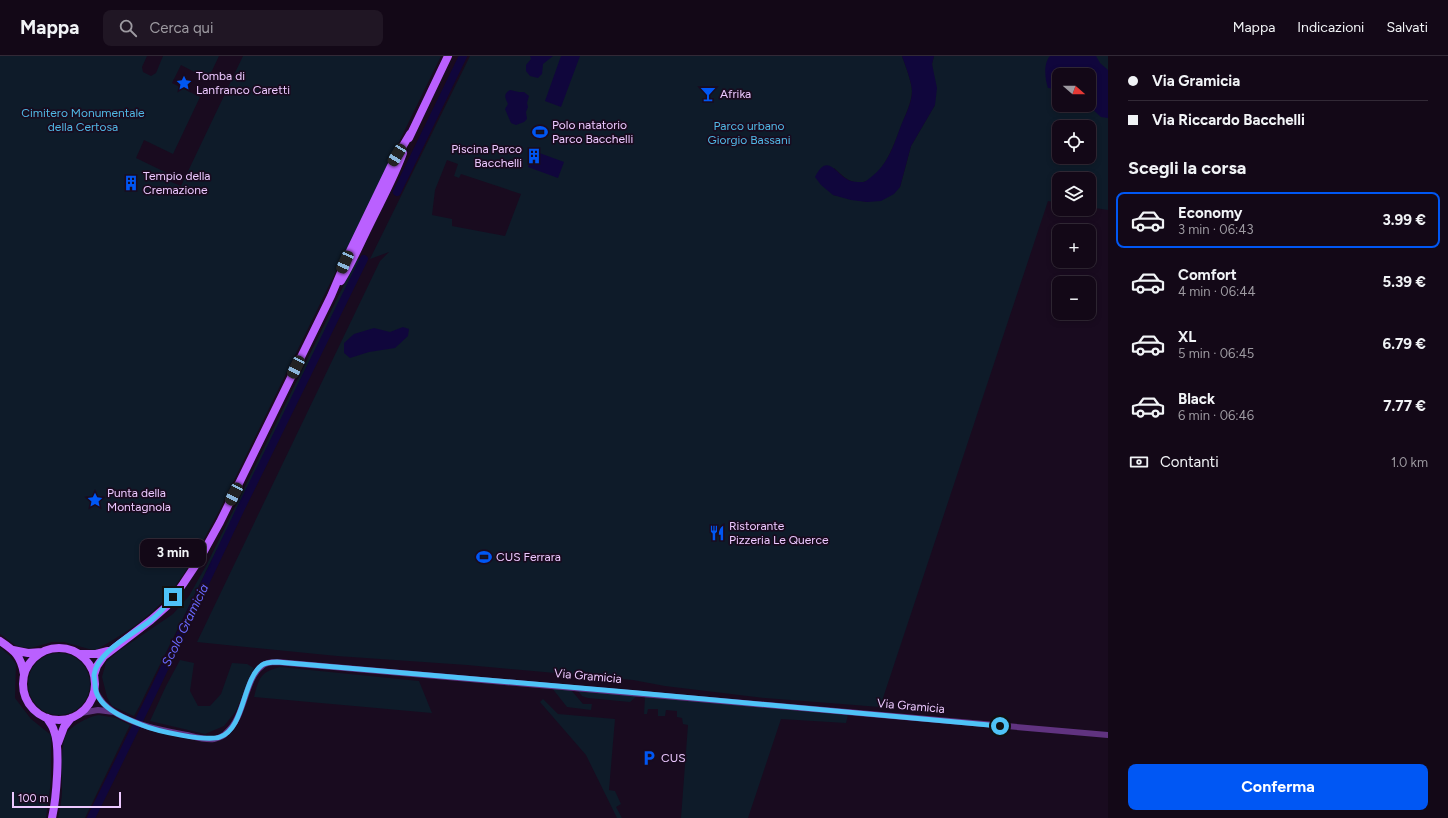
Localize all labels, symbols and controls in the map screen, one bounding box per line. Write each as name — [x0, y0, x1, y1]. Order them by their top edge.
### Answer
search box — [103, 10, 383, 46]
text: Mappa — [20, 16, 79, 39]
icon: search — [117, 17, 139, 39]
text: Cerca qui — [149, 19, 213, 37]
text: Mappa — [1233, 19, 1275, 36]
text: Indicazioni — [1297, 19, 1364, 36]
text: Salvati — [1386, 19, 1428, 36]
north arrow — [1052, 68, 1096, 112]
map controls — [1052, 68, 1096, 320]
place label: Tomba di Lanfranco Caretti — [196, 69, 290, 97]
text: Via Gramicia — [1152, 72, 1240, 90]
place icon: Tomba di Lanfranco Caretti — [175, 74, 193, 92]
bar icon: Afrika — [699, 85, 717, 103]
place label: Afrika — [720, 87, 751, 101]
park label: Cimitero Monumentale della Certosa — [21, 106, 145, 134]
text: Via Riccardo Bacchelli — [1152, 111, 1305, 129]
place label: Polo natatorio Parco Bacchelli — [552, 118, 633, 146]
park label: Parco urbano Giorgio Bassani — [708, 119, 790, 147]
button: locate — [1052, 120, 1096, 164]
sports icon: Polo natatorio Parco Bacchelli — [531, 123, 549, 141]
car — [386, 142, 408, 168]
place label: Piscina Parco Bacchelli — [451, 142, 522, 170]
building icon: Piscina Parco Bacchelli — [525, 147, 543, 165]
text: Scegli la corsa — [1128, 157, 1246, 179]
place label: Tempio della Cremazione — [143, 169, 210, 197]
button: layers — [1052, 172, 1096, 216]
building icon: Tempio della Cremazione — [122, 174, 140, 192]
icon: car — [1130, 202, 1166, 238]
text: Economy — [1178, 204, 1243, 222]
text: 3.99 € — [1383, 211, 1426, 229]
text: 3 min · 06:43 — [1178, 222, 1253, 237]
button: + — [1052, 224, 1096, 268]
car — [335, 249, 355, 275]
icon: car — [1130, 264, 1166, 300]
text: Comfort — [1178, 266, 1237, 284]
text: 5.39 € — [1383, 273, 1426, 291]
button: − — [1052, 276, 1096, 320]
text: 4 min · 06:44 — [1178, 284, 1255, 299]
icon: car — [1130, 326, 1166, 362]
text: XL — [1178, 328, 1196, 346]
text: 6.79 € — [1383, 335, 1426, 353]
text: 5 min · 06:45 — [1178, 346, 1254, 361]
car — [285, 354, 307, 380]
icon: car — [1130, 388, 1166, 424]
text: Black — [1178, 390, 1215, 408]
text: 7.77 € — [1383, 397, 1426, 415]
text: 6 min · 06:46 — [1178, 408, 1254, 423]
icon: cash — [1128, 451, 1150, 473]
text: Contanti — [1160, 453, 1219, 471]
text: 1.0 km — [1391, 455, 1428, 470]
car — [223, 481, 245, 507]
place label: Punta della Montagnola — [107, 486, 171, 514]
place icon: Punta della Montagnola — [86, 491, 104, 509]
place label: Ristorante Pizzeria Le Querce — [729, 519, 829, 547]
restaurant icon: Ristorante Pizzeria Le Querce — [708, 524, 726, 542]
callout: 3 min — [140, 539, 206, 567]
text: 3 min — [157, 545, 189, 560]
sports icon: CUS Ferrara — [475, 548, 493, 566]
place label: CUS Ferrara — [496, 550, 561, 564]
water label: Scolo Gramicia — [159, 581, 212, 669]
route end — [164, 588, 182, 606]
street label: Via Gramicia — [554, 666, 622, 686]
street label: Via Gramicia — [877, 696, 945, 716]
route start — [991, 717, 1009, 735]
parking icon: CUS — [640, 749, 658, 767]
place label: CUS — [661, 751, 686, 765]
button: Conferma — [1128, 764, 1428, 810]
scale bar — [12, 790, 121, 809]
text: 100 m — [18, 792, 49, 805]

